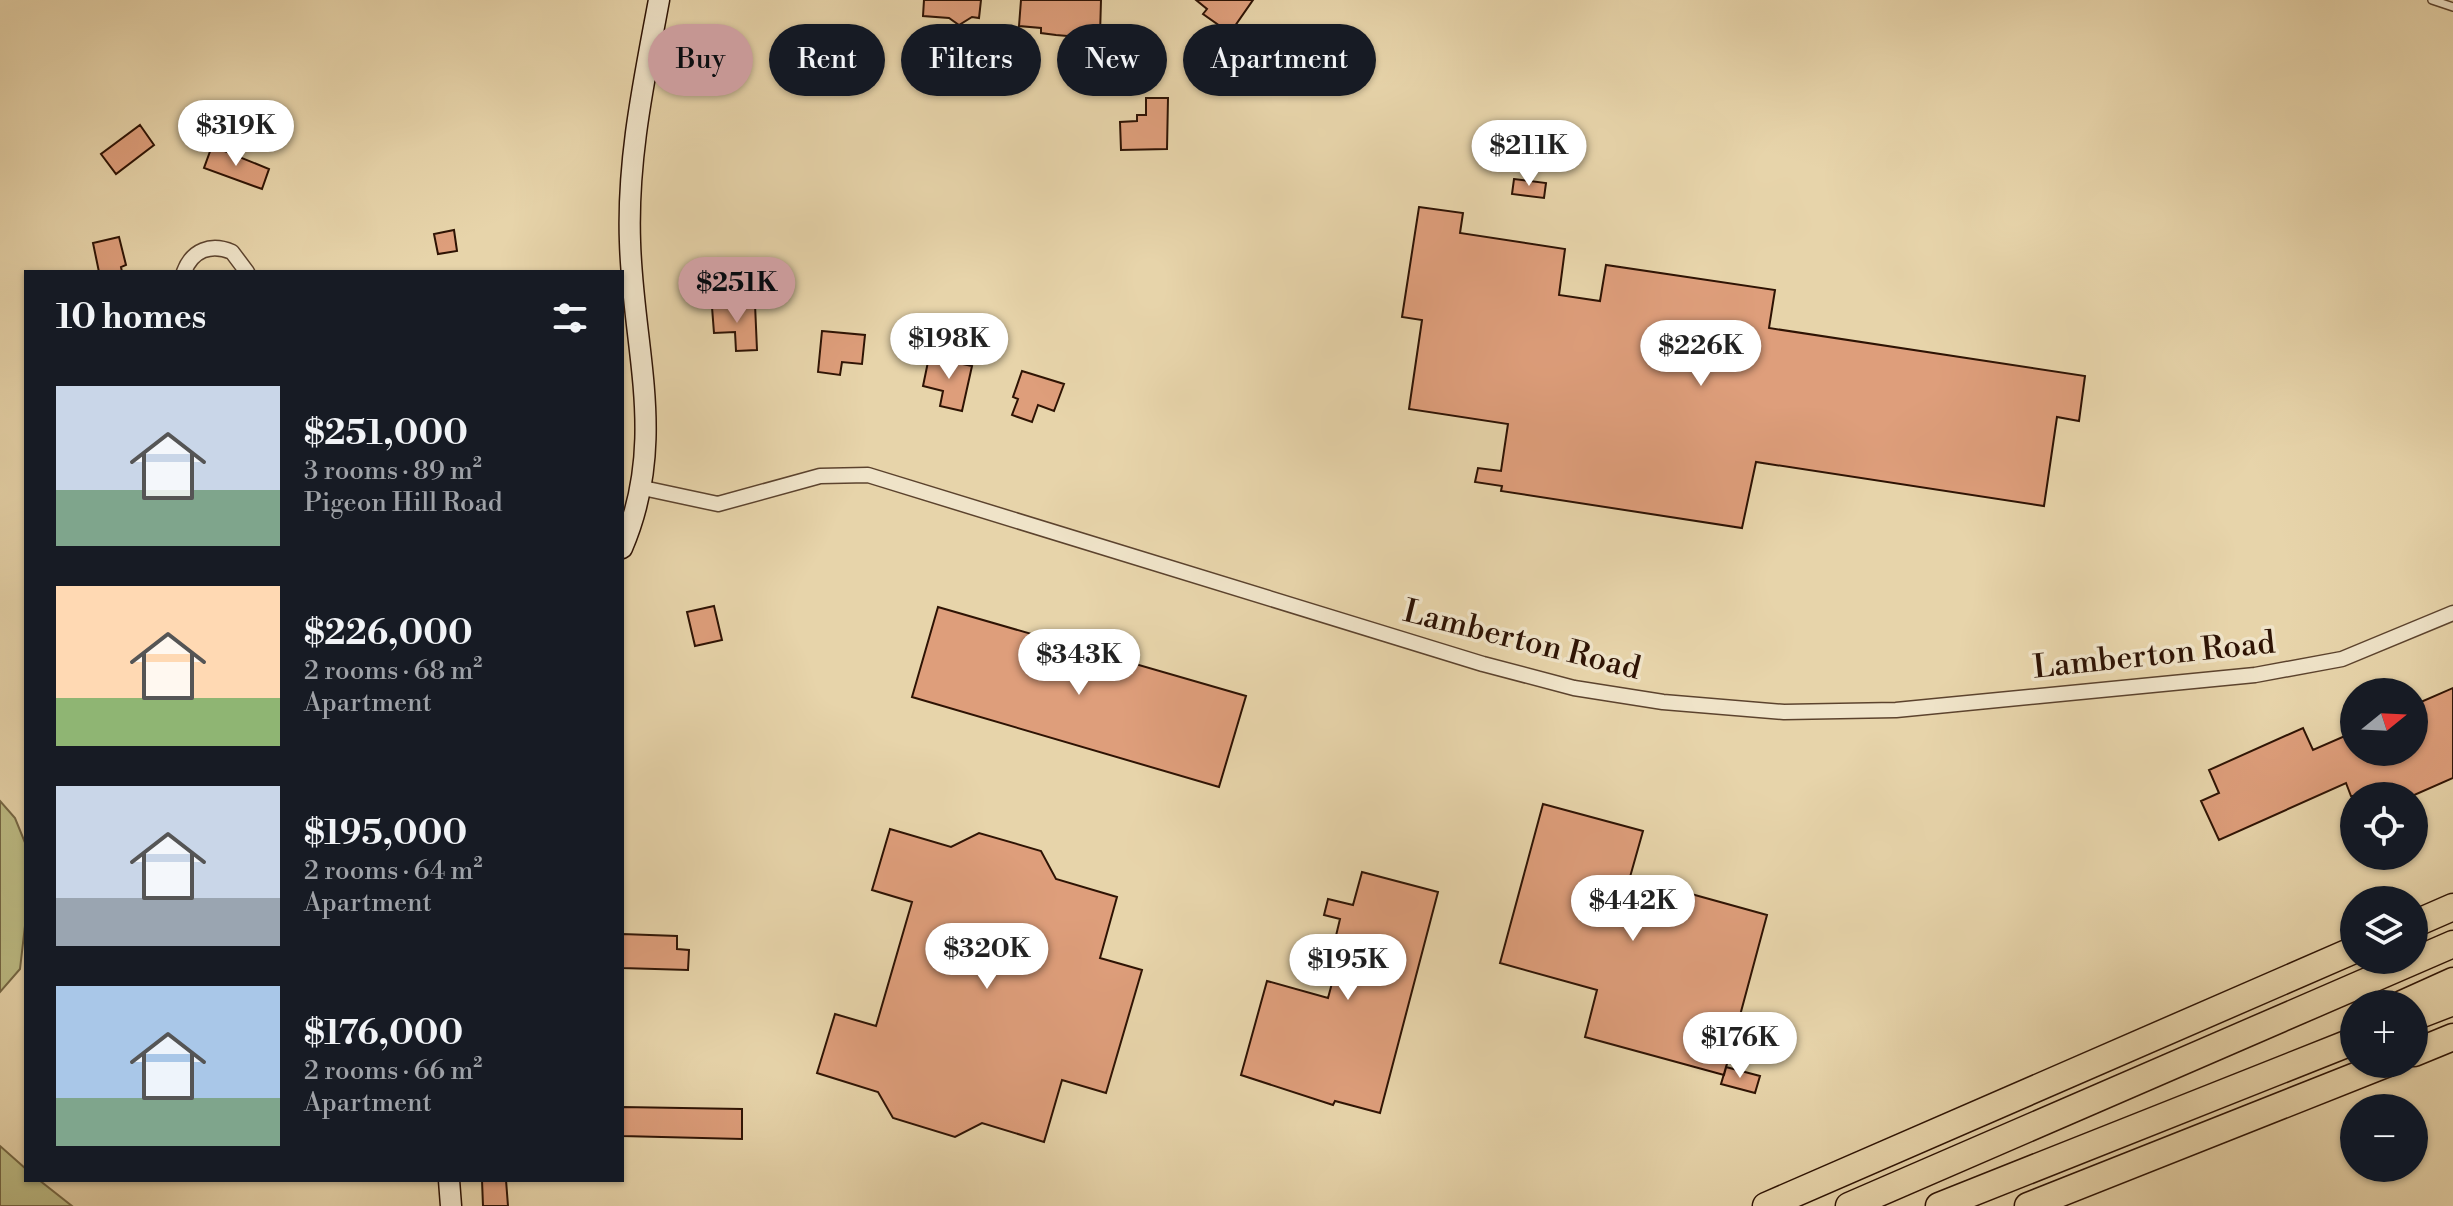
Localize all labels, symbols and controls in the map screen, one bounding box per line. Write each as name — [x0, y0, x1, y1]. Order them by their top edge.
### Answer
chip: Buy — [648, 24, 753, 96]
chip: Rent — [769, 24, 885, 96]
chip: Filters — [901, 24, 1041, 96]
chip: New — [1057, 24, 1167, 96]
chip: Apartment — [1183, 24, 1376, 96]
pin: $319K — [180, 100, 292, 168]
text: $319K — [196, 110, 276, 142]
pin: $211K — [1473, 120, 1585, 188]
text: $211K — [1490, 130, 1568, 162]
pin: $251K — [681, 257, 793, 325]
text: $251K — [696, 267, 778, 299]
icon: filters — [548, 296, 592, 340]
text: 10 homes — [56, 297, 206, 339]
pin: $198K — [893, 313, 1005, 381]
pin: $226K — [1645, 320, 1757, 388]
text: $198K — [908, 323, 990, 355]
text: $226K — [1658, 330, 1744, 362]
text: $251,000 — [304, 413, 468, 455]
icon: home — [120, 418, 216, 514]
text: 3 rooms · 89 m² — [304, 455, 482, 487]
text: Pigeon Hill Road — [304, 487, 503, 519]
street label: Lamberton Road — [1399, 591, 1645, 689]
text: $226,000 — [304, 613, 473, 655]
icon: home — [120, 618, 216, 714]
street label: Lamberton Road — [2031, 622, 2277, 688]
pin: $343K — [1023, 629, 1135, 697]
text: $343K — [1036, 639, 1122, 671]
text: 2 rooms · 68 m² — [304, 655, 482, 687]
north arrow — [2340, 678, 2428, 766]
map controls — [2340, 678, 2428, 1182]
text: Apartment — [304, 687, 432, 719]
button: locate — [2340, 782, 2428, 870]
text: $195,000 — [304, 813, 467, 855]
icon: home — [120, 818, 216, 914]
text: 2 rooms · 64 m² — [304, 855, 483, 887]
pin: $442K — [1577, 875, 1689, 943]
text: $442K — [1589, 885, 1677, 917]
button: layers — [2340, 886, 2428, 974]
text: Apartment — [304, 887, 432, 919]
pin: $320K — [931, 923, 1043, 991]
text: $320K — [943, 933, 1031, 965]
pin: $195K — [1292, 934, 1404, 1002]
text: $195K — [1307, 944, 1389, 976]
button: + — [2340, 990, 2428, 1078]
pin: $176K — [1684, 1012, 1796, 1080]
text: $176,000 — [304, 1013, 463, 1055]
icon: home — [120, 1018, 216, 1114]
text: $176K — [1701, 1022, 1779, 1054]
text: 2 rooms · 66 m² — [304, 1055, 482, 1087]
text: Apartment — [304, 1087, 432, 1119]
button: − — [2340, 1094, 2428, 1182]

